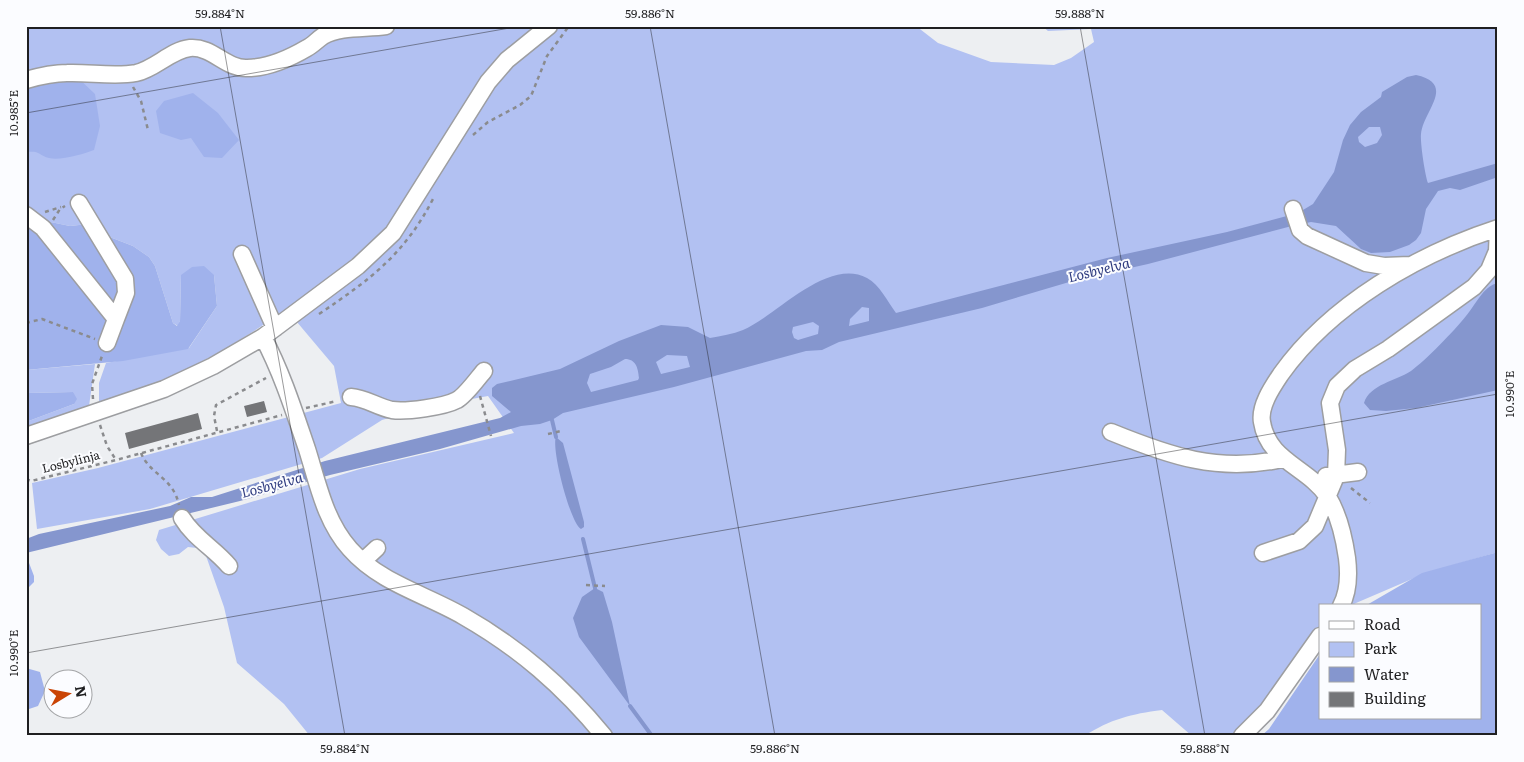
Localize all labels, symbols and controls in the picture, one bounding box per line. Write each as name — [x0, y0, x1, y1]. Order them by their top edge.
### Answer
text: 59.884°N — [195, 4, 245, 22]
text: 59.886°N — [625, 4, 675, 22]
text: 59.888°N — [1055, 4, 1105, 22]
text: 10.985°E — [4, 89, 22, 136]
water label: Losbyelva — [1066, 252, 1132, 286]
text: 10.990°E — [1500, 370, 1518, 417]
street label: Losbylinja — [40, 445, 102, 477]
water label: Losbyelva — [239, 466, 305, 502]
legend — [1319, 604, 1482, 720]
text: Road — [1364, 612, 1400, 635]
text: 10.990°E — [4, 629, 22, 676]
text: Park — [1364, 636, 1398, 659]
text: Water — [1364, 662, 1409, 685]
north arrow — [42, 670, 92, 720]
text: N — [71, 684, 93, 699]
text: Building — [1364, 686, 1426, 709]
text: 59.884°N — [320, 739, 370, 757]
text: 59.886°N — [750, 739, 800, 757]
text: 59.888°N — [1180, 739, 1230, 757]

